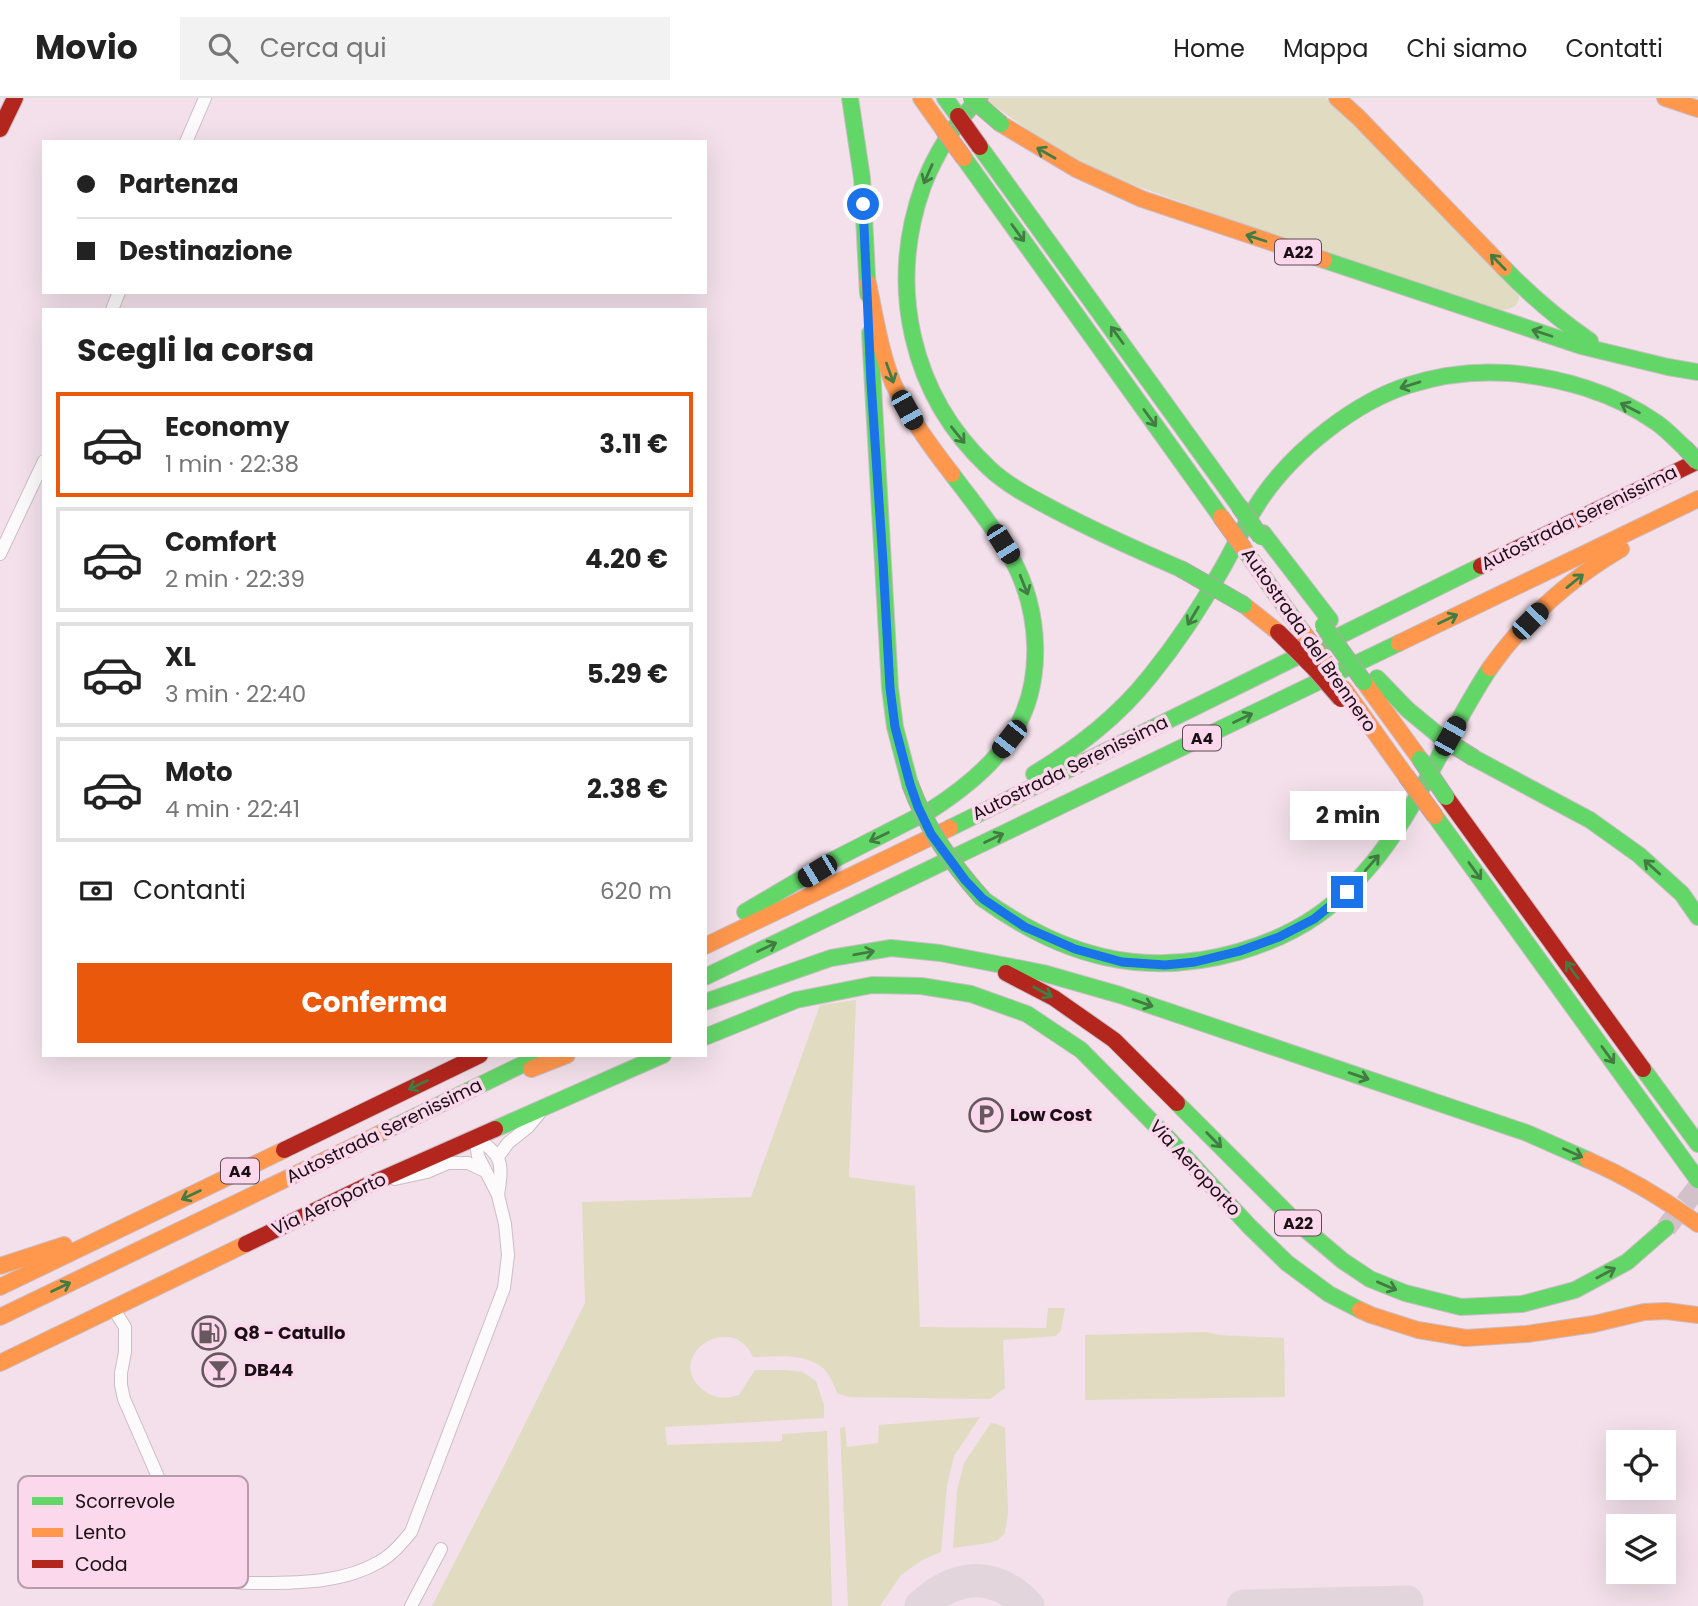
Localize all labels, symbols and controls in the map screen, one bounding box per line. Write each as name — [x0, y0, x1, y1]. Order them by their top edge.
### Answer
search box — [180, 17, 670, 80]
text: Movio — [35, 24, 138, 71]
icon: search — [204, 29, 242, 67]
text: Cerca qui — [260, 30, 387, 66]
text: Home — [1173, 32, 1245, 65]
text: Mappa — [1283, 32, 1368, 65]
text: Chi siamo — [1406, 32, 1527, 65]
text: Contatti — [1565, 32, 1663, 65]
one-way arrow — [1036, 145, 1056, 159]
one-way arrow — [921, 162, 934, 184]
text: Partenza — [119, 166, 239, 202]
route start — [847, 188, 879, 220]
one-way arrow — [1011, 223, 1025, 242]
one-way arrow — [1245, 231, 1267, 244]
text: Destinazione — [119, 233, 293, 269]
road number: A22 — [1275, 240, 1321, 264]
one-way arrow — [1489, 254, 1506, 271]
one-way arrow — [1109, 326, 1124, 345]
one-way arrow — [1531, 326, 1553, 338]
text: Scegli la corsa — [77, 327, 314, 372]
one-way arrow — [885, 361, 897, 383]
one-way arrow — [1399, 380, 1421, 393]
car — [888, 387, 927, 433]
one-way arrow — [1620, 400, 1641, 414]
one-way arrow — [1143, 408, 1157, 427]
text: Economy — [165, 409, 289, 445]
icon: car — [81, 413, 144, 476]
text: 3.11 € — [599, 426, 668, 462]
one-way arrow — [950, 426, 966, 444]
text: 1 min · 22:38 — [165, 448, 299, 480]
street label: Autostrada Serenissima — [1477, 459, 1681, 576]
car — [983, 521, 1024, 567]
text: Comfort — [165, 524, 277, 560]
icon: car — [81, 528, 144, 591]
text: 4.20 € — [585, 541, 668, 577]
street label: Autostrada del Brennero — [1236, 543, 1383, 737]
text: 2 min · 22:39 — [165, 563, 305, 595]
one-way arrow — [1018, 573, 1031, 595]
one-way arrow — [1566, 573, 1584, 588]
car — [1508, 599, 1553, 643]
one-way arrow — [1186, 605, 1200, 625]
one-way arrow — [1437, 612, 1458, 626]
text: XL — [165, 639, 196, 675]
icon: car — [81, 643, 144, 706]
text: 5.29 € — [587, 656, 668, 692]
text: 3 min · 22:40 — [165, 678, 306, 710]
street label: Autostrada Serenissima — [968, 709, 1172, 826]
one-way arrow — [1232, 711, 1253, 724]
car — [1431, 713, 1470, 759]
car — [988, 716, 1031, 762]
road number: A4 — [1183, 726, 1221, 750]
text: Moto — [165, 754, 233, 790]
icon: car — [81, 758, 144, 821]
text: 2.38 € — [587, 771, 668, 807]
callout: 2 min — [1289, 790, 1405, 840]
text: 4 min · 22:41 — [165, 793, 300, 825]
text: 2 min — [1316, 799, 1380, 831]
one-way arrow — [869, 831, 890, 844]
one-way arrow — [983, 831, 1004, 844]
car — [794, 851, 841, 891]
one-way arrow — [1364, 854, 1380, 872]
one-way arrow — [1643, 859, 1661, 875]
one-way arrow — [1467, 861, 1482, 880]
icon: cash — [77, 872, 115, 910]
text: Contanti — [133, 872, 246, 908]
text: 620 m — [600, 875, 672, 907]
route end — [1331, 876, 1363, 908]
one-way arrow — [756, 940, 777, 953]
one-way arrow — [852, 946, 874, 959]
one-way arrow — [1565, 961, 1579, 980]
button: Conferma — [77, 963, 672, 1043]
one-way arrow — [1032, 986, 1053, 999]
one-way arrow — [1132, 998, 1154, 1010]
one-way arrow — [1600, 1046, 1615, 1065]
one-way arrow — [1347, 1071, 1369, 1083]
street label: Autostrada Serenissima — [282, 1072, 486, 1189]
one-way arrow — [408, 1079, 429, 1092]
parking icon: Low Cost — [967, 1096, 1005, 1134]
place label: Low Cost — [1010, 1102, 1092, 1127]
street label: Via Aeroporto — [1144, 1114, 1247, 1221]
one-way arrow — [1206, 1132, 1223, 1149]
one-way arrow — [1562, 1147, 1583, 1160]
road number: A4 — [221, 1158, 259, 1184]
street label: Via Aeroporto — [268, 1166, 390, 1241]
one-way arrow — [181, 1188, 202, 1202]
road number: A22 — [1275, 1210, 1321, 1236]
one-way arrow — [1595, 1266, 1615, 1280]
one-way arrow — [50, 1280, 71, 1294]
one-way arrow — [1376, 1280, 1397, 1293]
fuel station icon: Q8 - Catullo — [190, 1314, 228, 1352]
place label: Q8 - Catullo — [234, 1320, 345, 1345]
bar icon: DB44 — [200, 1351, 238, 1389]
place label: DB44 — [244, 1357, 293, 1382]
map controls — [1606, 1430, 1676, 1584]
button: locate — [1606, 1430, 1676, 1500]
legend — [18, 1476, 248, 1588]
text: Scorrevole — [75, 1488, 175, 1515]
button: layers — [1606, 1514, 1676, 1584]
text: Lento — [75, 1519, 126, 1546]
text: Coda — [75, 1551, 128, 1578]

